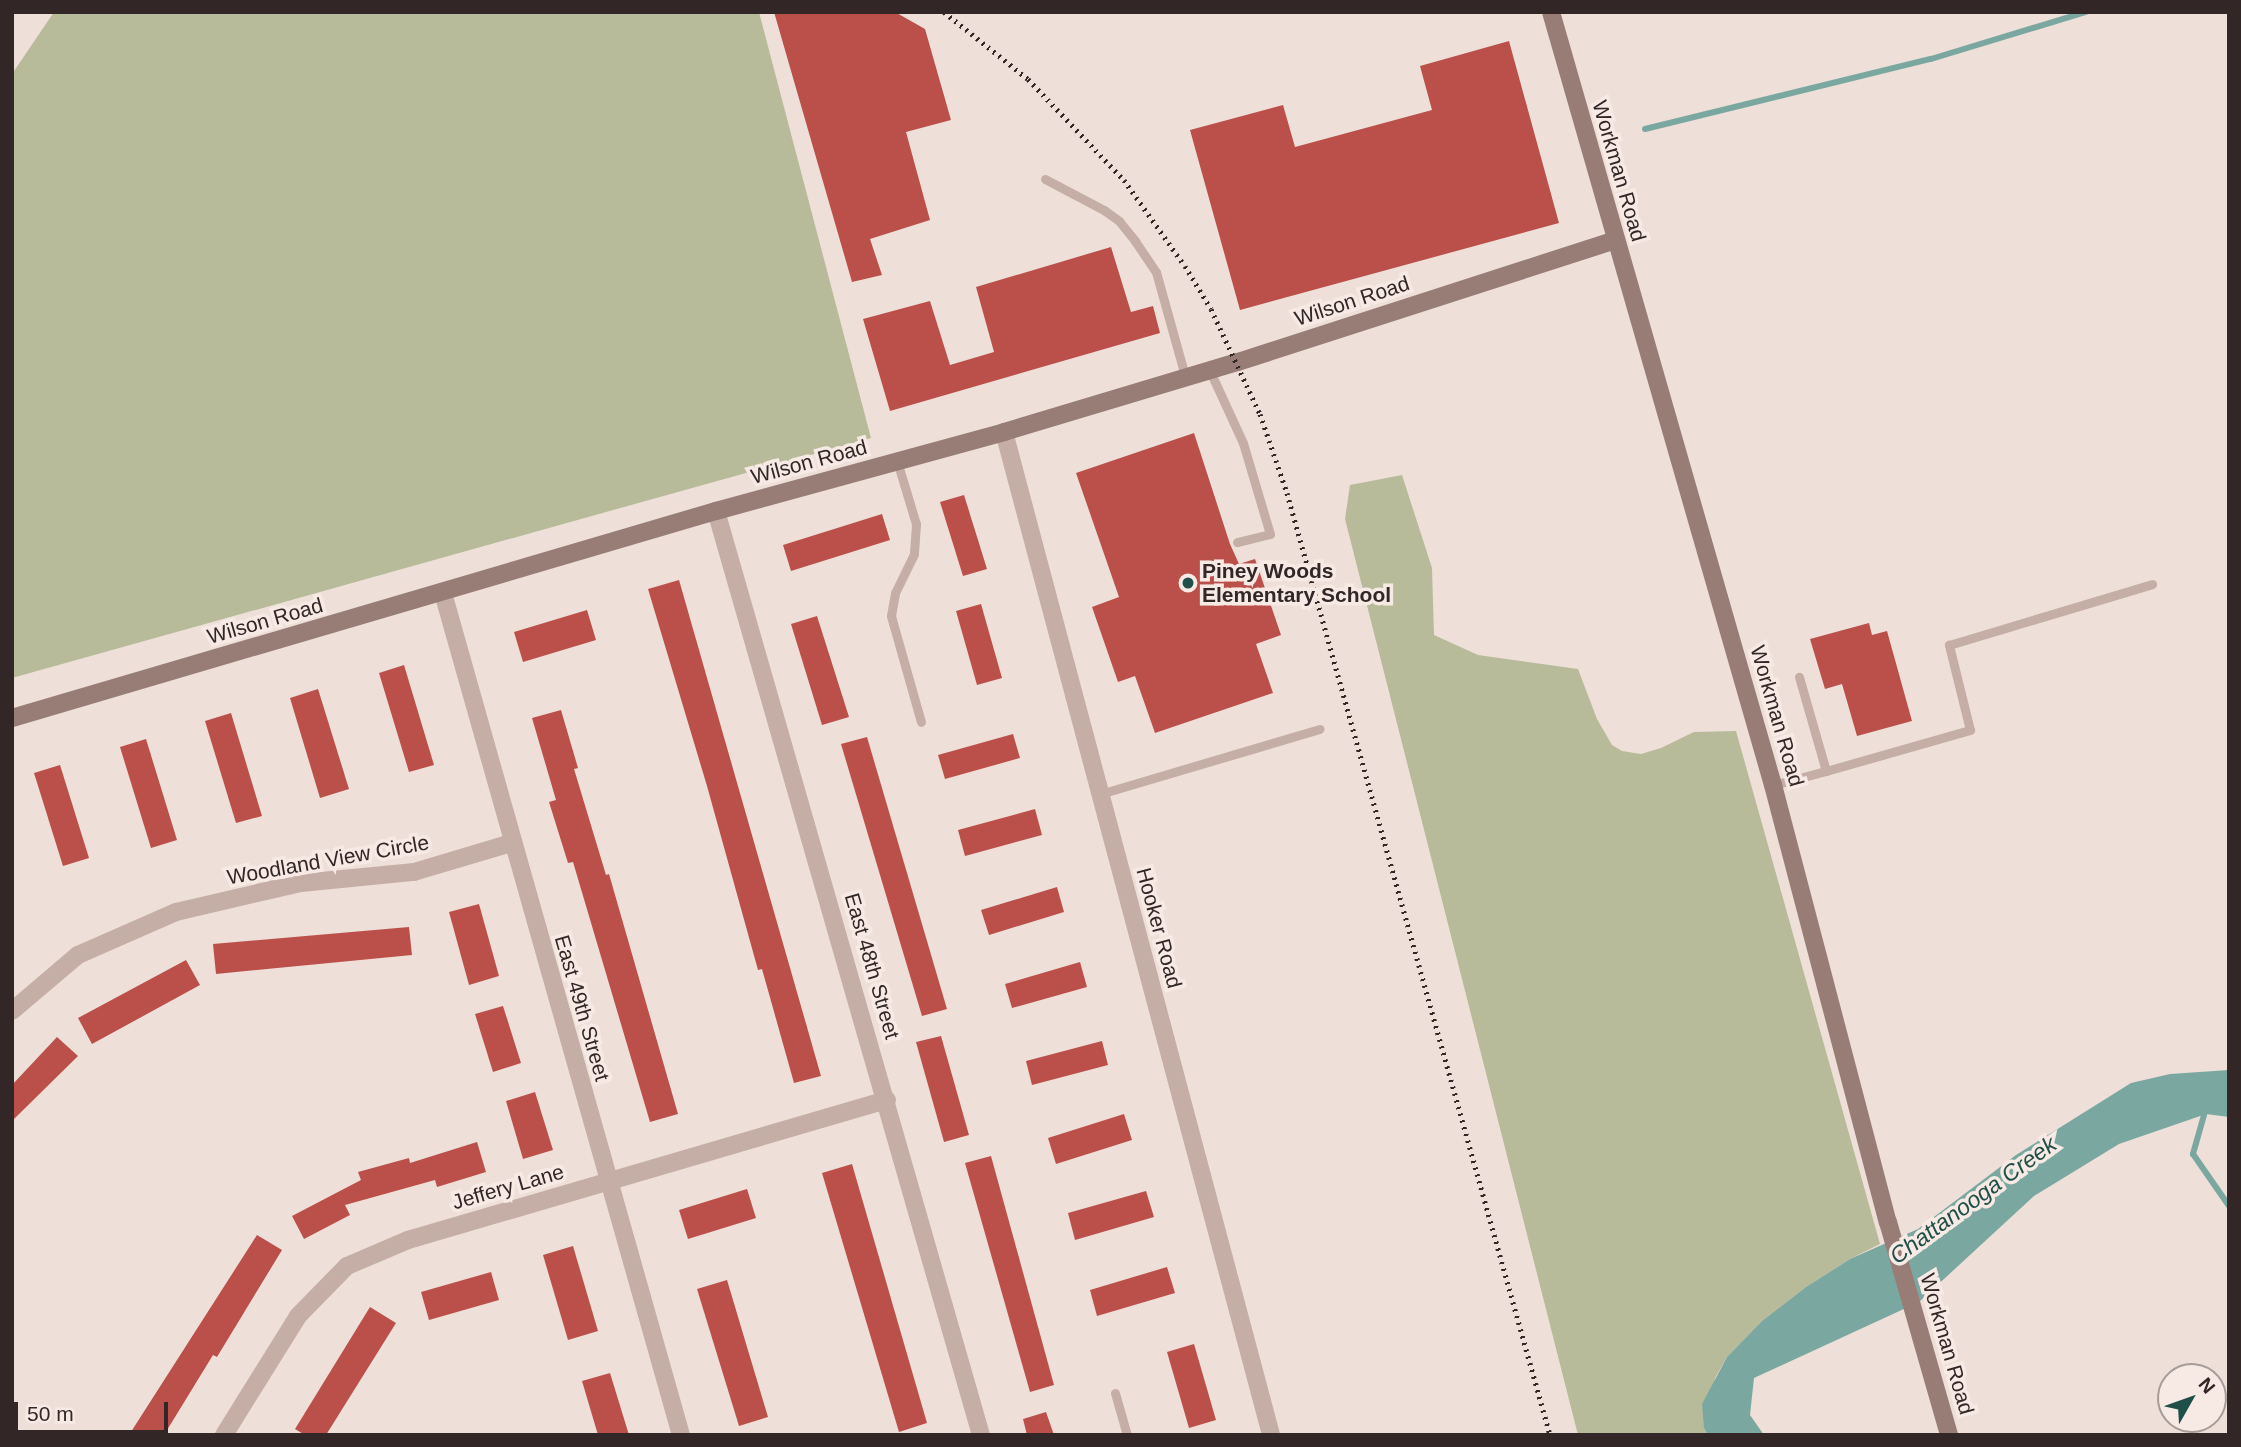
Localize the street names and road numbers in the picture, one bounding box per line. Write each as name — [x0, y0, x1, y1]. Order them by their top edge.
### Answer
street label: Workman Road — [1587, 98, 1651, 244]
street label: Wilson Road — [1291, 271, 1413, 331]
street label: Wilson Road — [748, 434, 870, 490]
street label: Wilson Road — [204, 592, 326, 650]
street label: Workman Road — [1745, 643, 1809, 789]
street label: Woodland View Circle — [225, 830, 431, 890]
street label: Hooker Road — [1131, 865, 1187, 991]
street label: East 48th Street — [839, 890, 905, 1042]
street label: East 49th Street — [549, 932, 615, 1084]
street label: Jeffery Lane — [449, 1159, 567, 1215]
street label: Workman Road — [1915, 1271, 1979, 1417]

